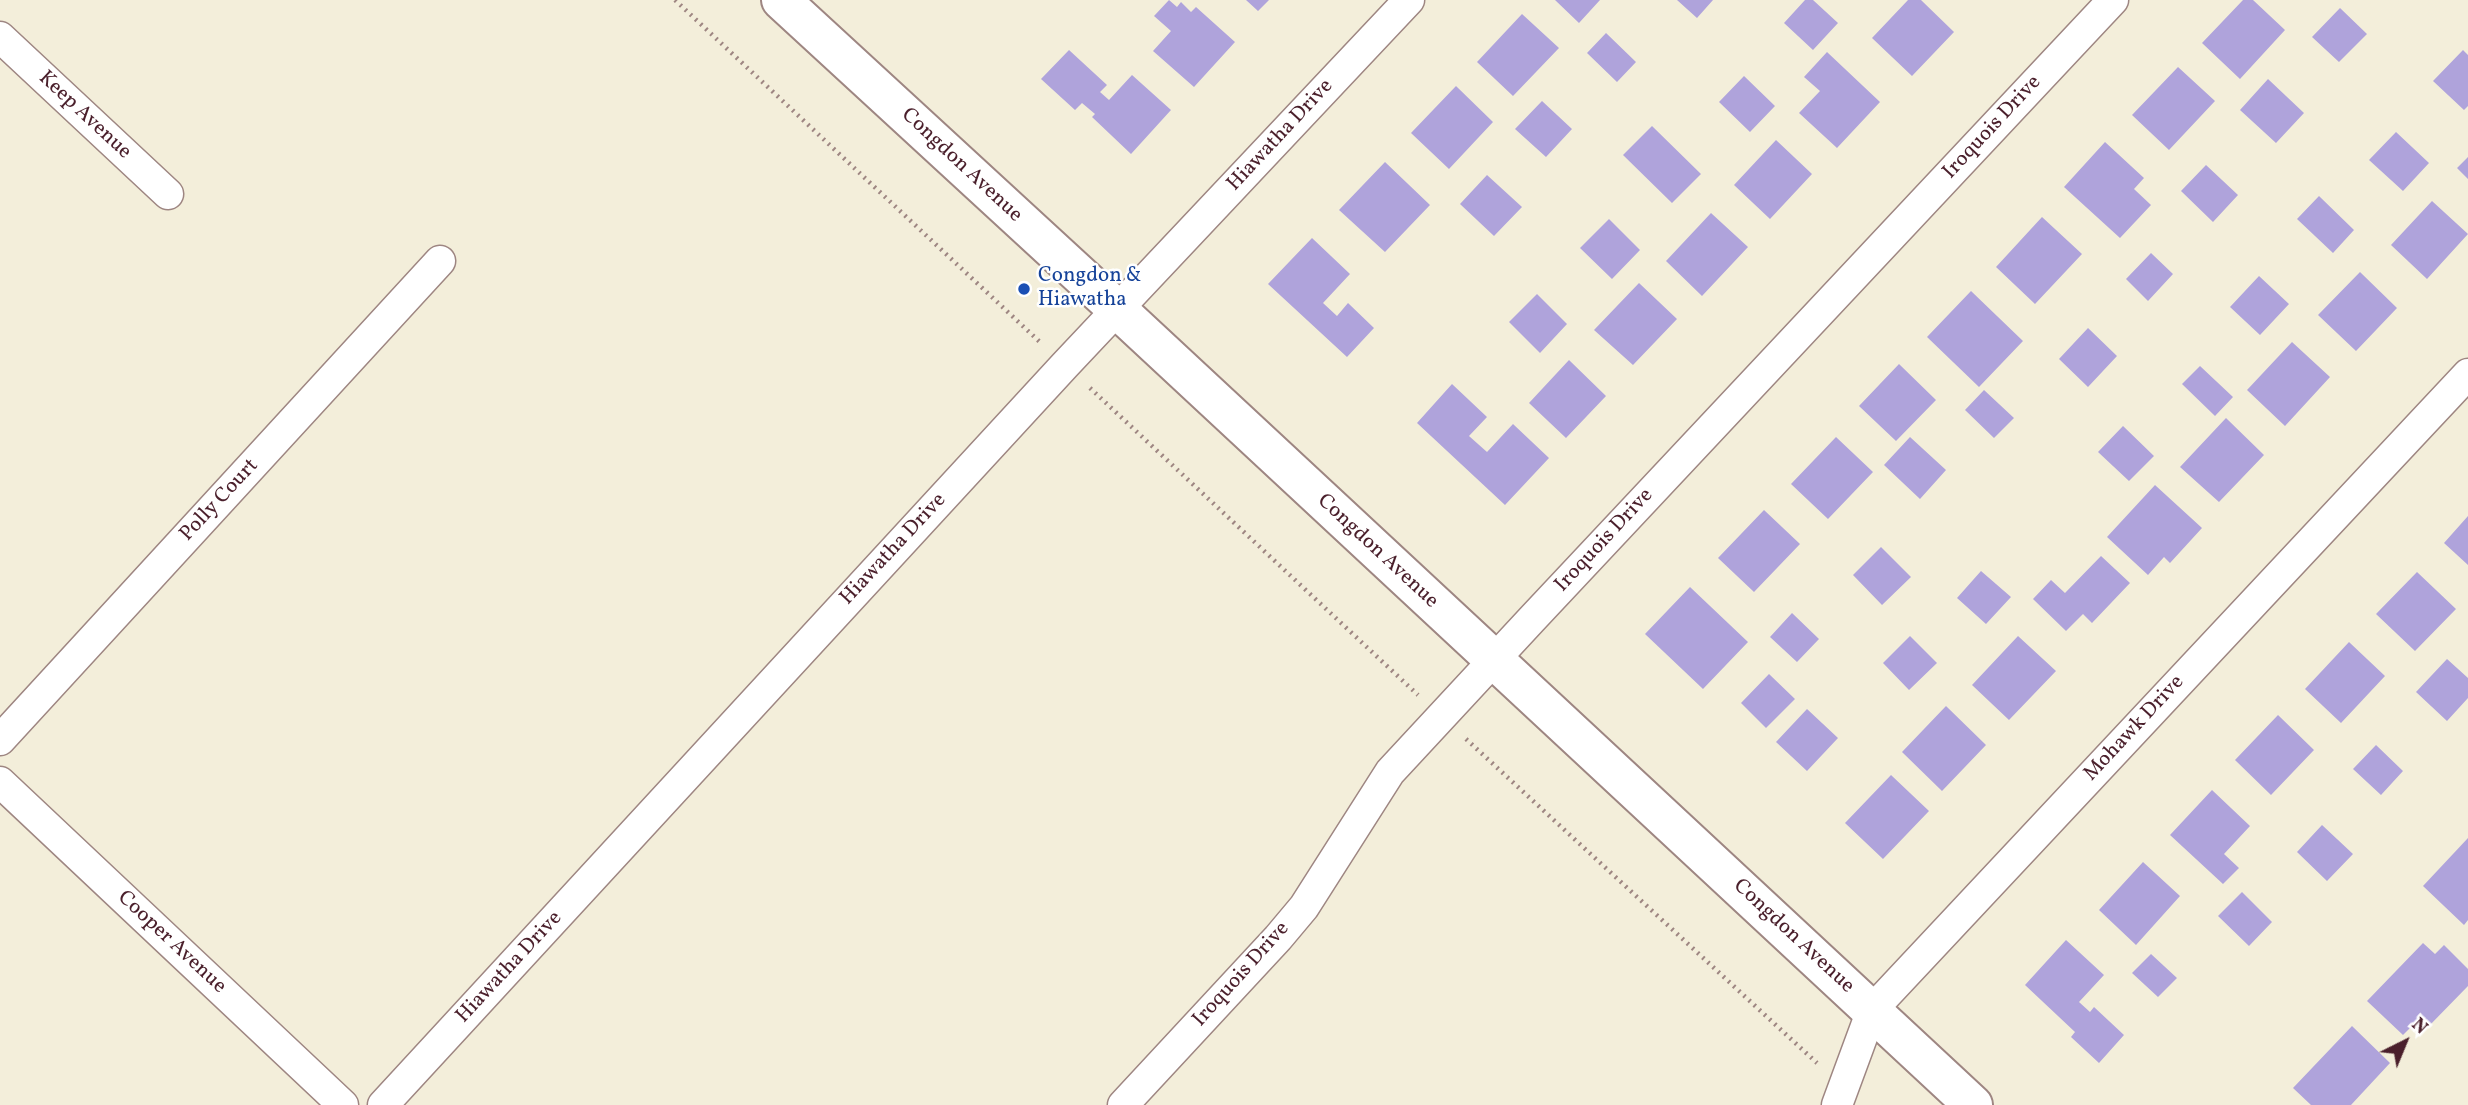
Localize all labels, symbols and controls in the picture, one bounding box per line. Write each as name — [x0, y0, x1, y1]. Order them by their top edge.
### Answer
street label: Keep Avenue — [32, 66, 136, 166]
street label: Iroquois Drive — [1939, 71, 2047, 185]
street label: Hiawatha Drive — [1223, 75, 1339, 197]
street label: Congdon Avenue — [895, 103, 1027, 229]
place label: Congdon & Hiawatha — [1038, 264, 1141, 314]
marker: Congdon & Hiawatha — [1016, 281, 1032, 297]
street label: Polly Court — [175, 454, 265, 548]
street label: Iroquois Drive — [1551, 484, 1659, 598]
street label: Hiawatha Drive — [836, 489, 952, 611]
street label: Congdon Avenue — [1311, 489, 1443, 615]
street label: Mohawk Drive — [2080, 671, 2190, 787]
street label: Congdon Avenue — [1727, 874, 1859, 1000]
street label: Cooper Avenue — [111, 886, 231, 1000]
street label: Hiawatha Drive — [452, 907, 568, 1029]
street label: Iroquois Drive — [1188, 917, 1296, 1033]
north arrow — [2370, 1007, 2440, 1077]
text: N — [2405, 1012, 2433, 1041]

